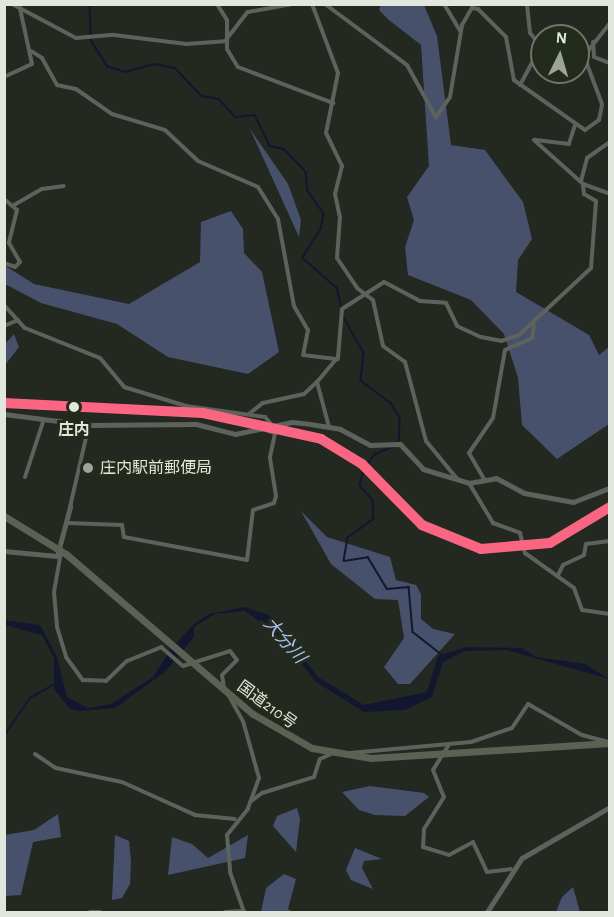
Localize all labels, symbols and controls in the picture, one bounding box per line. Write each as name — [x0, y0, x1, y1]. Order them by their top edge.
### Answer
north arrow — [530, 24, 590, 84]
text: N — [555, 30, 568, 47]
marker: 庄内 — [63, 396, 85, 418]
place label: 庄内 — [58, 420, 90, 440]
place label: 庄内駅前郵便局 — [100, 458, 212, 478]
marker: 庄内駅前郵便局 — [81, 461, 95, 475]
water label: 大分川 — [258, 614, 310, 668]
street label: 国道210号 — [233, 677, 301, 733]

